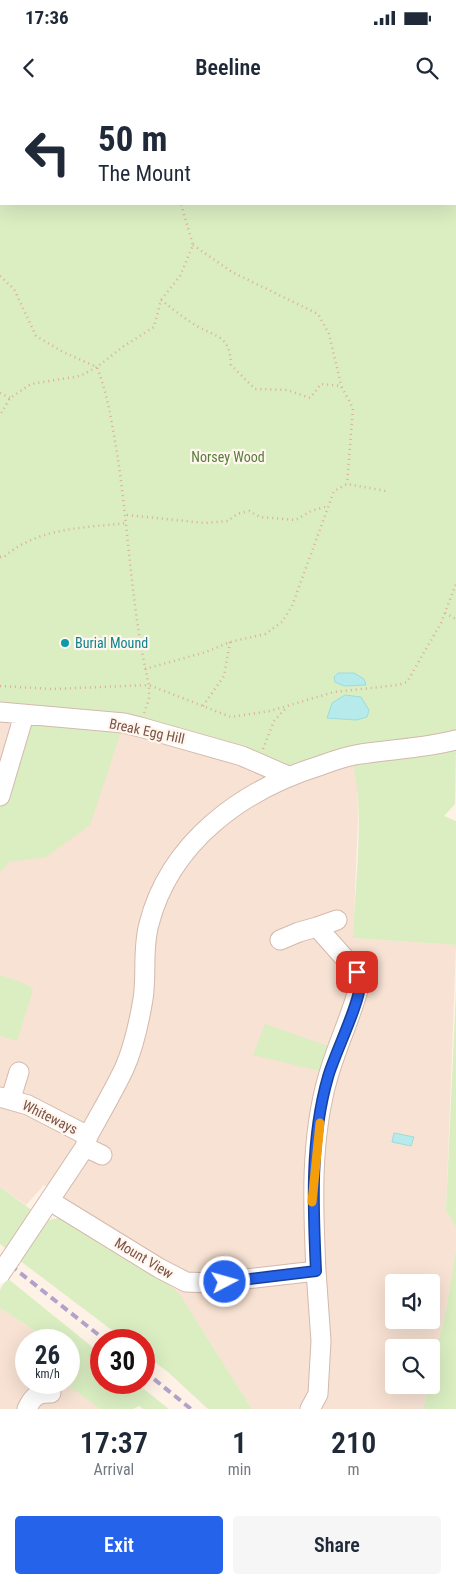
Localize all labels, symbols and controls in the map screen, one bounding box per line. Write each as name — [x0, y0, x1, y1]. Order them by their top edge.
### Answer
text: 17:36 — [25, 6, 69, 29]
icon: back — [15, 54, 43, 82]
icon: search — [413, 54, 441, 82]
text: Beeline — [195, 55, 261, 80]
text: 50 m — [98, 119, 167, 160]
icon: left — [15, 120, 80, 185]
text: The Mount — [98, 161, 191, 186]
park label: Norsey Wood — [191, 449, 265, 465]
place label: Burial Mound — [75, 635, 148, 651]
marker: Burial Mound — [59, 637, 71, 649]
street label: Break Egg Hill — [108, 715, 186, 747]
pin — [336, 951, 378, 993]
icon: arrive — [343, 958, 371, 986]
street label: Whiteways — [20, 1097, 80, 1137]
street label: Mount View — [112, 1234, 176, 1282]
position arrow — [198, 1255, 250, 1307]
map controls — [385, 1274, 440, 1394]
button: sound — [385, 1274, 440, 1329]
speed limit sign: 30 — [90, 1329, 155, 1394]
button: search — [385, 1339, 440, 1394]
text: 26 — [35, 1341, 60, 1370]
text: km/h — [35, 1367, 60, 1381]
text: 17:37 — [80, 1425, 148, 1460]
text: 1 — [232, 1425, 247, 1460]
text: 210 — [331, 1425, 376, 1460]
text: Arrival — [94, 1460, 134, 1479]
text: min — [228, 1460, 251, 1479]
text: m — [348, 1460, 360, 1479]
button: Exit — [15, 1516, 223, 1574]
button: Share — [233, 1516, 441, 1574]

